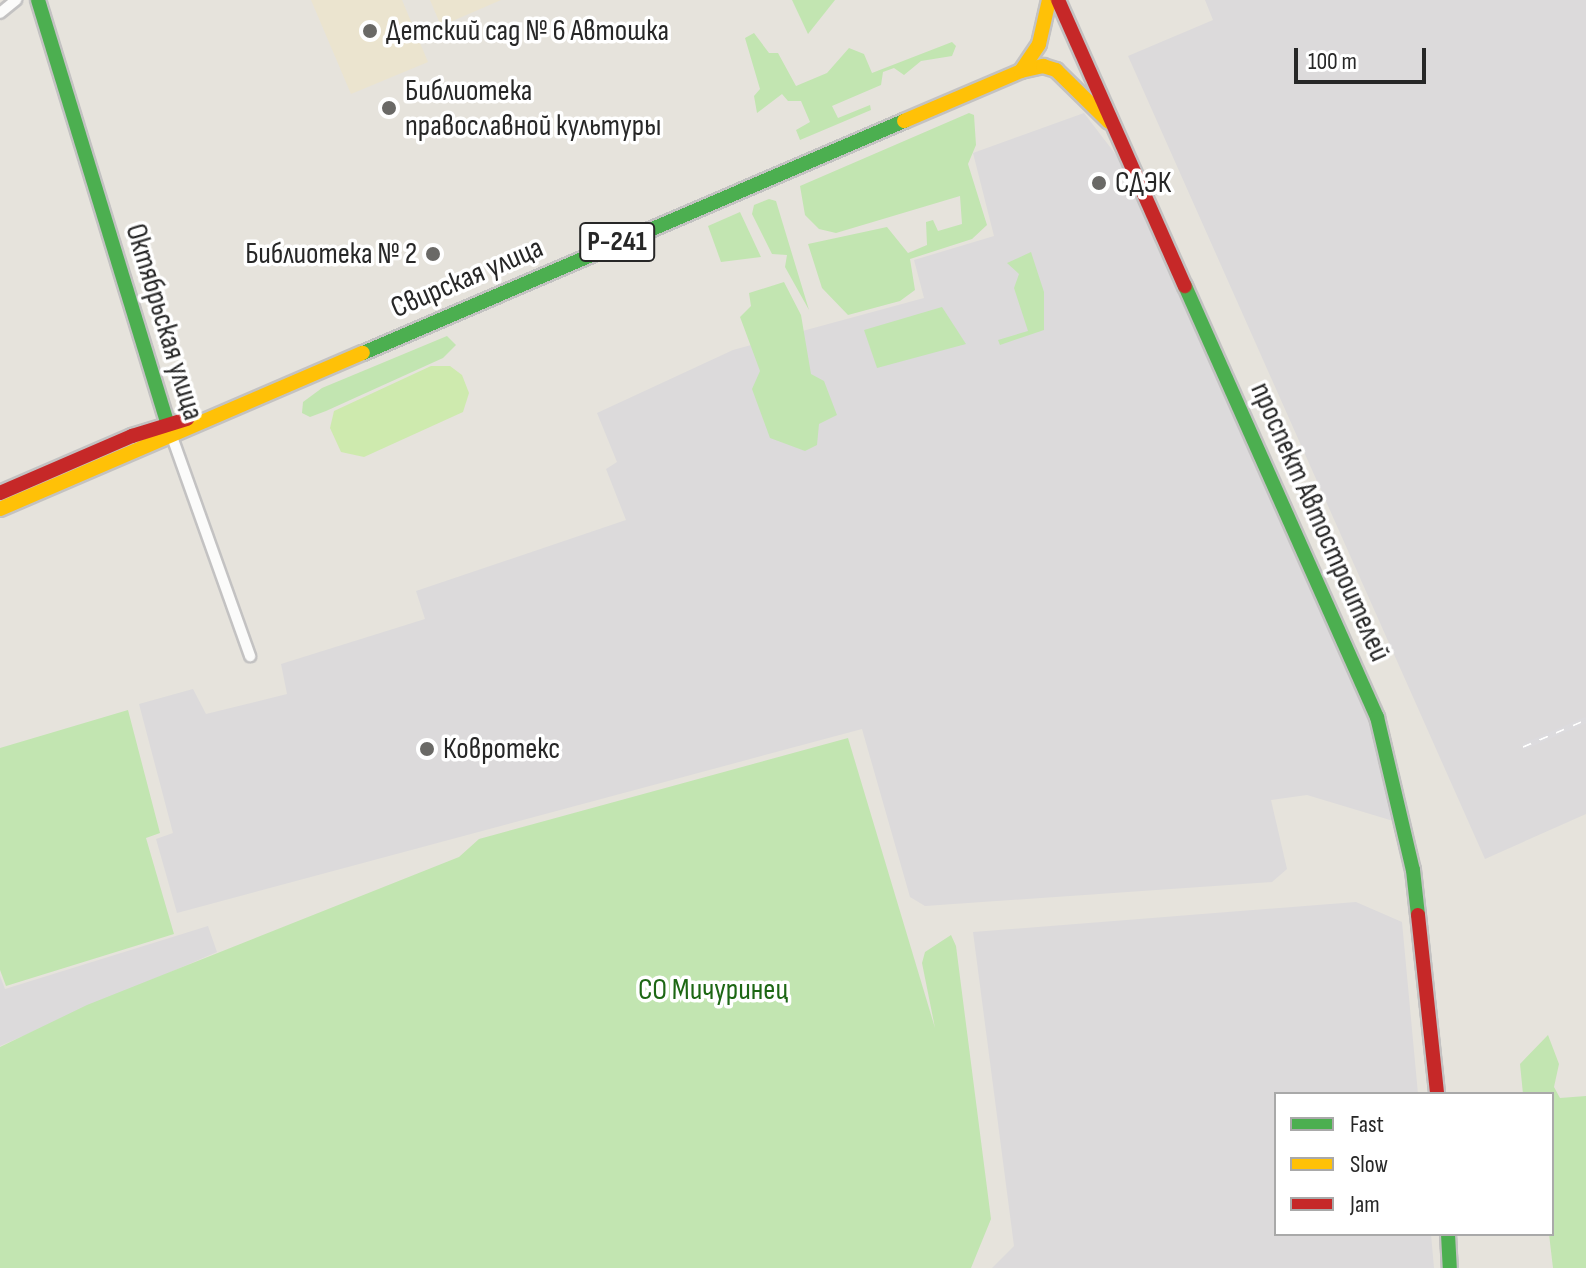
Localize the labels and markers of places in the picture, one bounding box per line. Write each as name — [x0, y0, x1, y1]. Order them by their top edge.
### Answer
place label: Детский сад № 6 Автошка — [386, 13, 669, 49]
marker: Детский сад № 6 Автошка — [361, 22, 379, 40]
place label: Библиотека православной культуры — [405, 73, 661, 144]
marker: Библиотека православной культуры — [380, 99, 398, 117]
place label: СДЭК — [1115, 165, 1171, 201]
marker: СДЭК — [1090, 174, 1108, 192]
place label: Библиотека № 2 — [245, 236, 417, 272]
marker: Библиотека № 2 — [424, 245, 442, 263]
place label: Ковротекс — [443, 731, 560, 767]
marker: Ковротекс — [418, 740, 436, 758]

